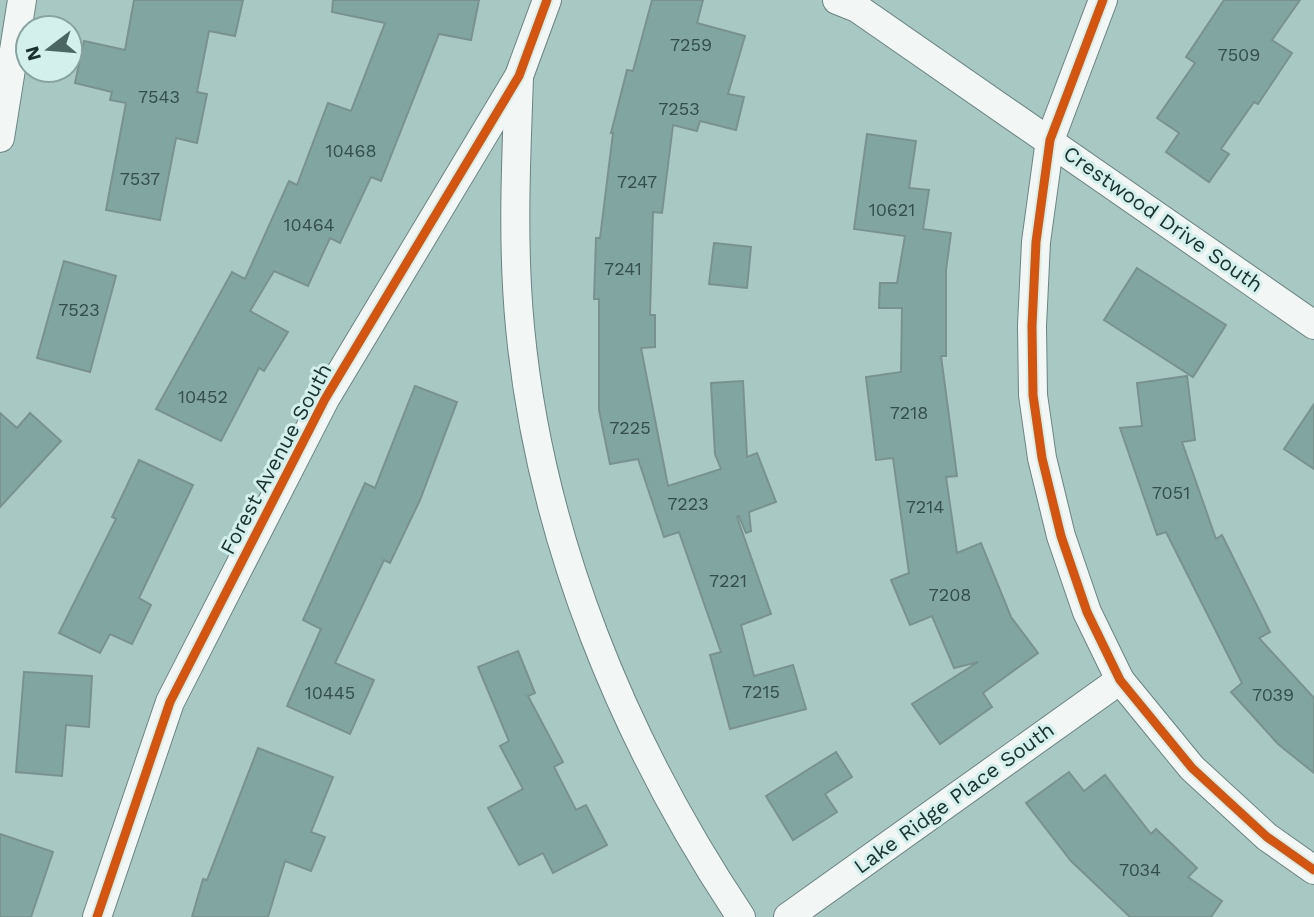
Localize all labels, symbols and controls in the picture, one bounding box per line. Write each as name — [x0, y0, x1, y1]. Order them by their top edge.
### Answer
north arrow — [14, 14, 84, 84]
house number: 7259 — [670, 34, 712, 55]
text: N — [20, 44, 46, 63]
house number: 7509 — [1218, 44, 1260, 65]
house number: 7543 — [138, 86, 180, 107]
house number: 7253 — [658, 98, 700, 119]
house number: 10468 — [325, 140, 377, 161]
street label: Crestwood Drive South — [1059, 140, 1268, 297]
house number: 7537 — [120, 168, 160, 189]
house number: 7247 — [617, 171, 657, 192]
house number: 10621 — [869, 199, 915, 220]
house number: 10464 — [283, 214, 335, 235]
house number: 7241 — [604, 258, 642, 279]
house number: 7523 — [58, 299, 100, 320]
street label: Forest Avenue South — [215, 359, 337, 559]
house number: 10452 — [178, 386, 228, 407]
house number: 7218 — [890, 402, 928, 423]
house number: 7225 — [609, 417, 651, 438]
house number: 7051 — [1152, 482, 1190, 503]
house number: 7223 — [667, 493, 709, 514]
house number: 7214 — [906, 496, 944, 517]
house number: 7221 — [709, 570, 747, 591]
house number: 7208 — [929, 584, 971, 605]
house number: 7215 — [742, 681, 780, 702]
house number: 10445 — [305, 682, 355, 703]
house number: 7039 — [1252, 684, 1294, 705]
street label: Lake Ridge Place South — [849, 717, 1059, 879]
house number: 7034 — [1119, 859, 1161, 880]

